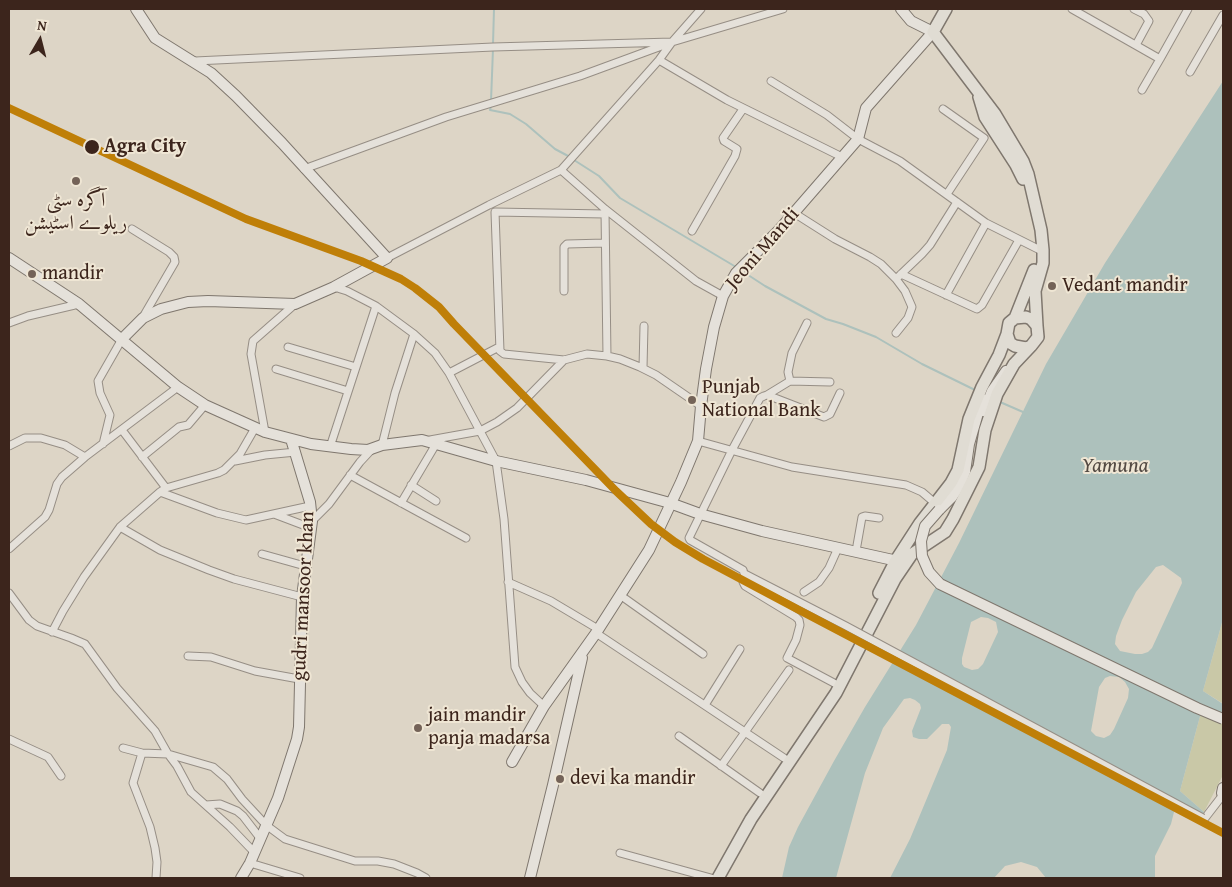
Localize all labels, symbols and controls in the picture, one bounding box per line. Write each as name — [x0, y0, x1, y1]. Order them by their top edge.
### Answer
north arrow — [15, 15, 65, 65]
text: N — [36, 15, 48, 36]
place label: Agra City — [104, 135, 186, 159]
marker: Agra City — [83, 138, 101, 156]
marker: آگرہ سٹی ریلوے اسٹیشن — [70, 175, 82, 187]
place label: آگرہ سٹی ریلوے اسٹیشن — [25, 189, 127, 236]
street label: Jeoni Mandi — [721, 203, 805, 295]
place label: mandir — [42, 262, 104, 286]
marker: mandir — [26, 268, 38, 280]
place label: Vedant mandir — [1062, 274, 1188, 298]
marker: Vedant mandir — [1046, 280, 1058, 292]
place label: Punjab National Bank — [702, 376, 820, 423]
marker: Punjab National Bank — [686, 394, 698, 406]
water label: Yamuna — [1082, 454, 1148, 480]
street label: gudri mansoor khan — [288, 511, 320, 681]
place label: jain mandir panja madarsa — [428, 704, 550, 751]
marker: jain mandir panja madarsa — [412, 722, 424, 734]
place label: devi ka mandir — [570, 767, 696, 791]
marker: devi ka mandir — [554, 773, 566, 785]

